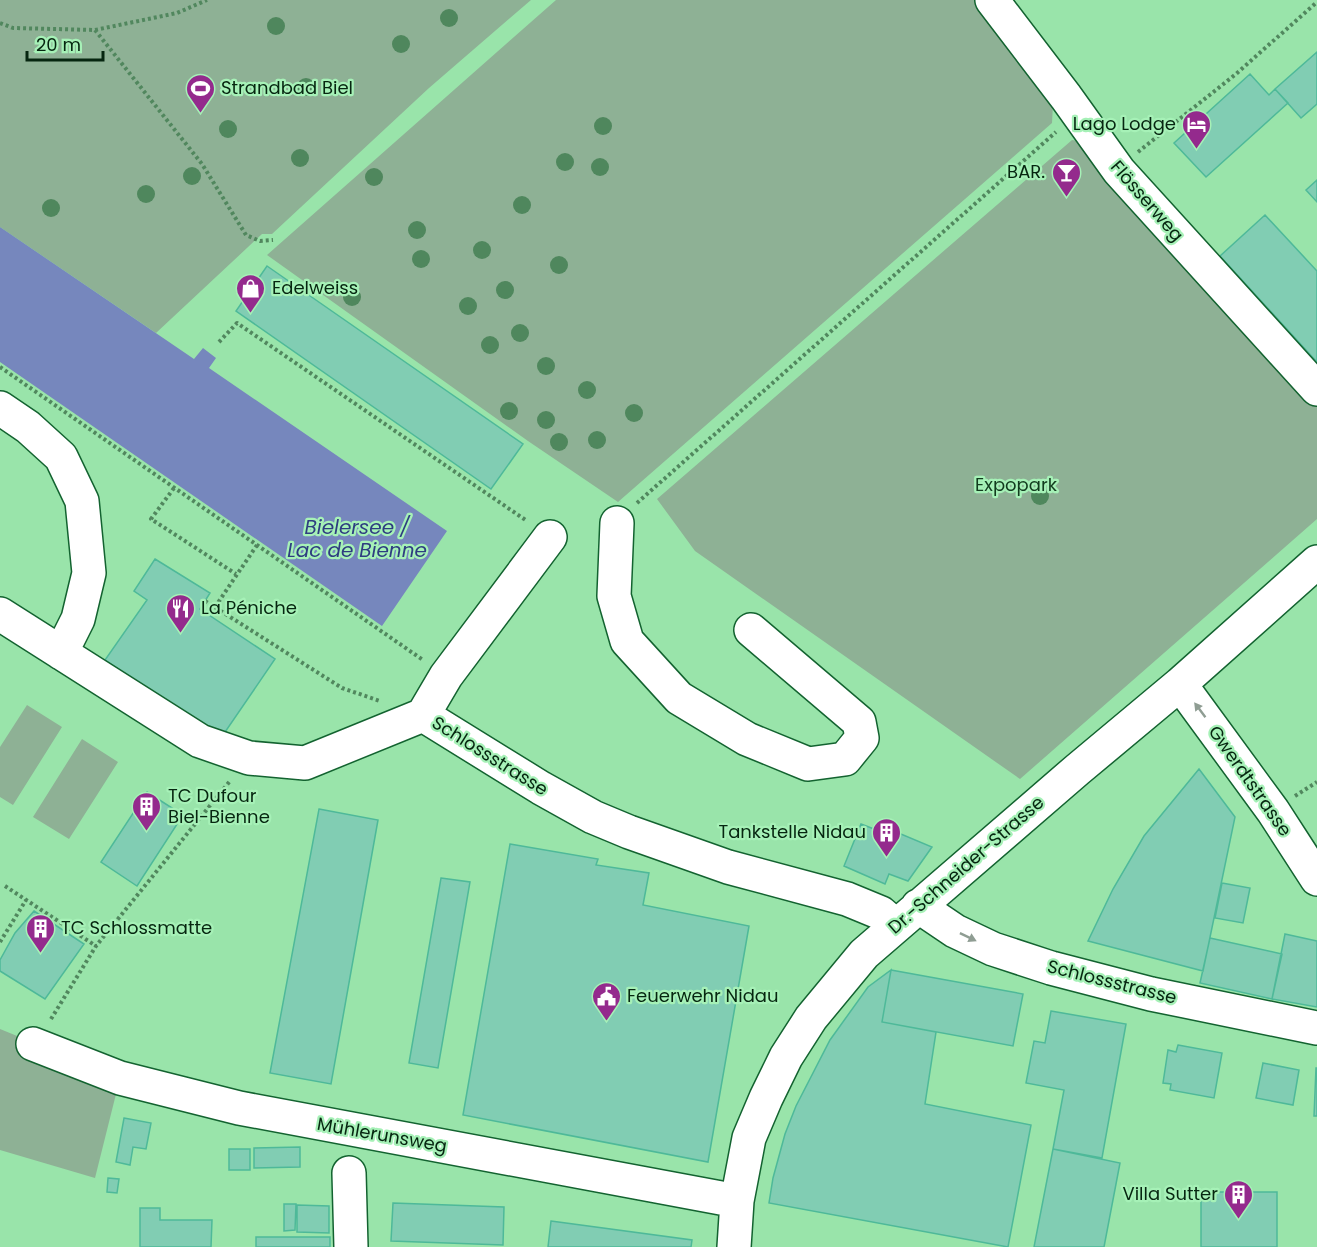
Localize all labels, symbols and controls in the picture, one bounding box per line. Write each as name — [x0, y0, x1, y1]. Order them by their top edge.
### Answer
scale bar — [27, 24, 104, 62]
text: 20 m — [36, 32, 81, 57]
sports icon: Strandbad Biel — [184, 72, 216, 114]
place label: Strandbad Biel — [221, 75, 353, 100]
hotel icon: Lago Lodge — [1181, 108, 1213, 150]
place label: Lago Lodge — [1073, 111, 1176, 136]
street label: Flösserweg — [1105, 155, 1190, 247]
bar icon: BAR. — [1050, 156, 1082, 198]
place label: BAR. — [1007, 159, 1045, 184]
shop icon: Edelweiss — [235, 272, 267, 314]
place label: Edelweiss — [272, 275, 358, 300]
park label: Expopark — [975, 472, 1058, 497]
water label: Bielersee / Lac de Bienne — [287, 513, 427, 564]
restaurant icon: La Péniche — [164, 592, 196, 634]
place label: La Péniche — [201, 595, 297, 620]
one-way arrow — [1194, 703, 1206, 718]
street label: Schlossstrasse — [427, 710, 553, 801]
street label: Gwerdtstrasse — [1203, 720, 1298, 841]
place label: TC Dufour Biel-Bienne — [168, 783, 270, 829]
building icon: TC Dufour Biel-Bienne — [131, 790, 163, 832]
street label: Dr.-Schneider-Strasse — [882, 790, 1049, 939]
building icon: Tankstelle Nidau — [871, 816, 903, 858]
place label: Tankstelle Nidau — [718, 819, 866, 844]
building icon: TC Schlossmatte — [24, 912, 56, 954]
place label: TC Schlossmatte — [61, 915, 212, 940]
one-way arrow — [959, 931, 977, 941]
street label: Schlossstrasse — [1045, 953, 1179, 1010]
public building icon: Feuerwehr Nidau — [590, 980, 622, 1022]
place label: Feuerwehr Nidau — [627, 983, 779, 1008]
street label: Mühlerunsweg — [315, 1111, 449, 1158]
building icon: Villa Sutter — [1223, 1178, 1255, 1220]
place label: Villa Sutter — [1123, 1181, 1218, 1206]

